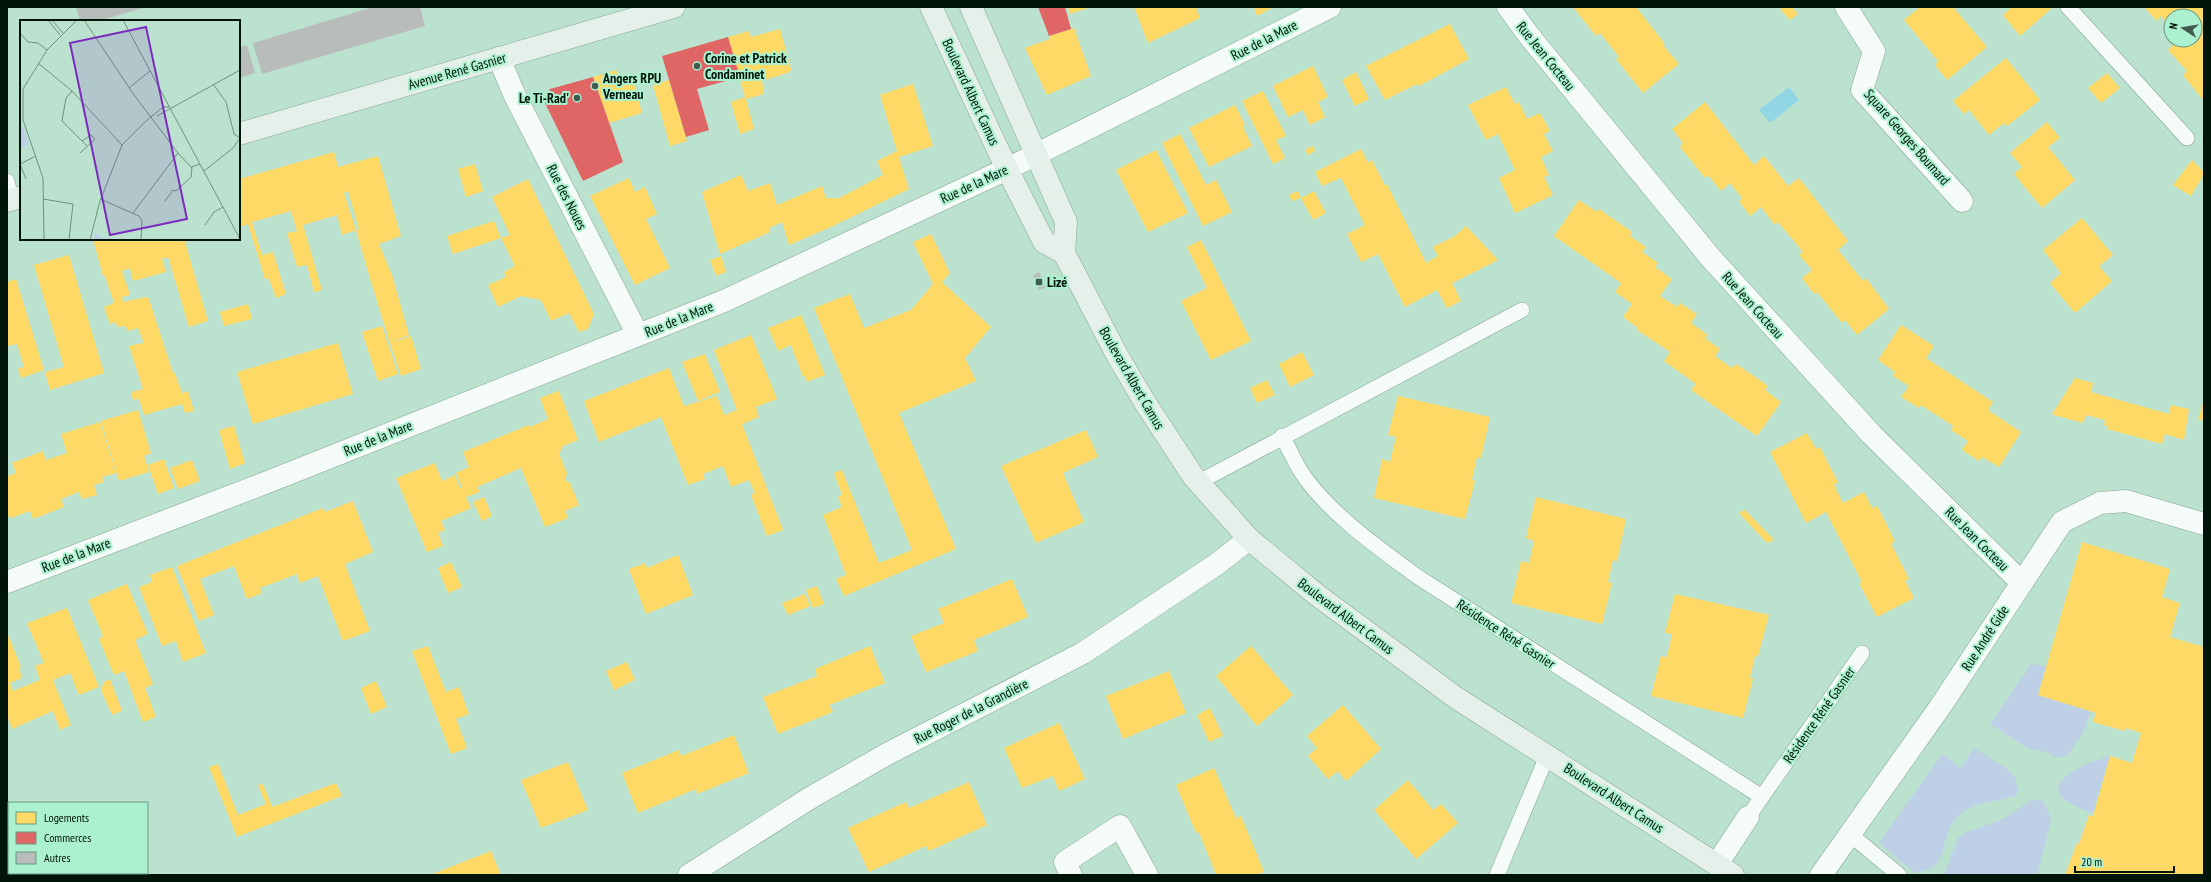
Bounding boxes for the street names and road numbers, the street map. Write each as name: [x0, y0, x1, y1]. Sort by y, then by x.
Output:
street label: Rue de la Mare: [1228, 15, 1300, 64]
street label: Rue Jean Cocteau: [1513, 18, 1579, 94]
street label: Boulevard Albert Camus: [938, 36, 1004, 148]
street label: Avenue René Gasnier: [406, 48, 508, 94]
street label: Square Georges Boumard: [1860, 85, 1954, 189]
street label: Rue de la Mare: [937, 160, 1011, 207]
street label: Rue des Noues: [543, 161, 591, 233]
street label: Rue Jean Cocteau: [1718, 268, 1788, 342]
street label: Rue de la Mare: [642, 297, 716, 341]
street label: Boulevard Albert Camus: [1095, 323, 1169, 433]
street label: Rue de la Mare: [341, 416, 415, 460]
street label: Rue Jean Cocteau: [1941, 503, 2013, 575]
street label: Rue de la Mare: [39, 534, 113, 576]
street label: Boulevard Albert Camus: [1294, 574, 1398, 658]
street label: Résidence Réné Gasnier: [1453, 595, 1559, 673]
street label: Rue André Gide: [1957, 602, 2013, 674]
street label: Résidence Réné Gasnier: [1779, 663, 1859, 767]
street label: Rue Roger de la Grandière: [911, 674, 1031, 748]
street label: Boulevard Albert Camus: [1561, 759, 1668, 837]

